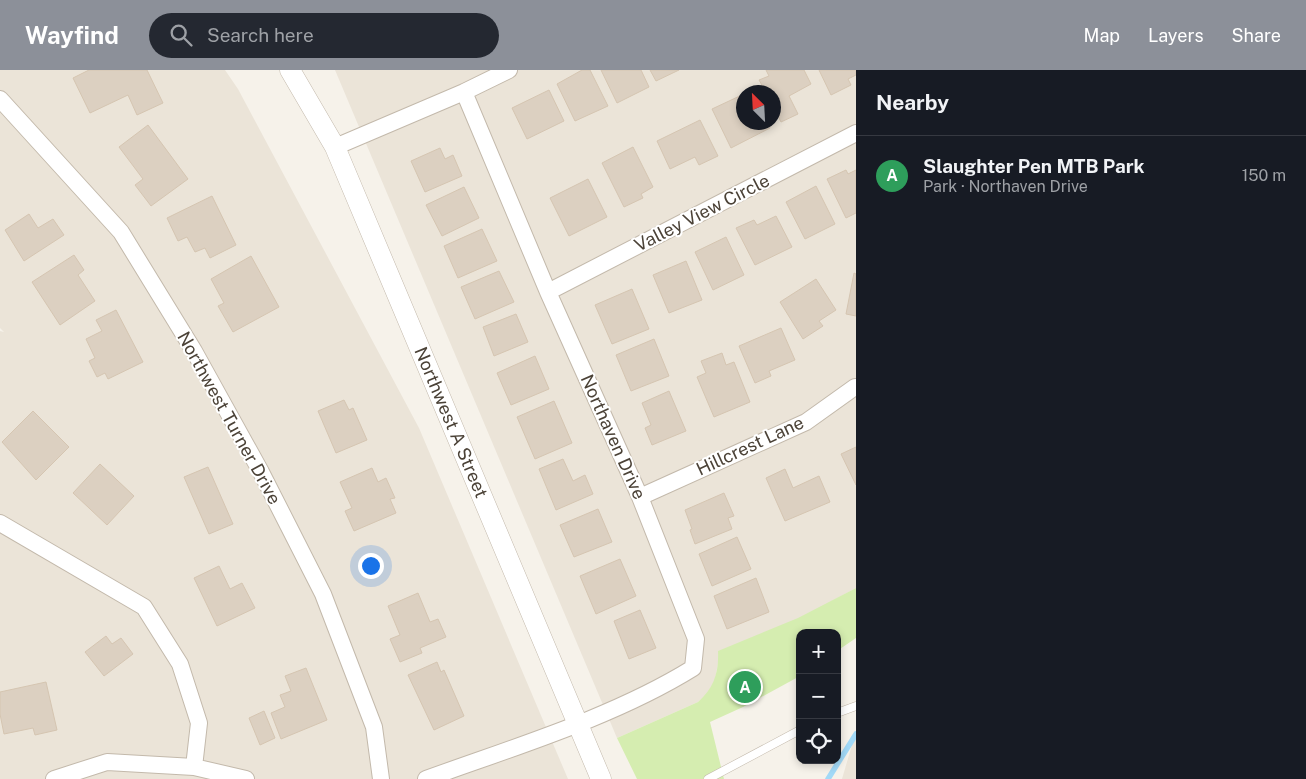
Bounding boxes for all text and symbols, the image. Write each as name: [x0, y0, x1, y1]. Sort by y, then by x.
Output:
search box: [149, 13, 499, 58]
text: Wayfind: [25, 21, 119, 49]
icon: search: [167, 21, 195, 49]
text: Search here: [207, 24, 314, 46]
text: Map: [1084, 25, 1120, 46]
text: Layers: [1148, 25, 1204, 46]
text: Share: [1232, 25, 1281, 46]
north arrow: [736, 85, 781, 130]
text: Nearby: [876, 90, 949, 115]
text: Slaughter Pen MTB Park: [923, 155, 1145, 177]
text: A: [886, 166, 898, 185]
text: 150 m: [1242, 166, 1286, 185]
street label: Valley View Circle: [631, 169, 773, 256]
text: Park · Northaven Drive: [923, 177, 1088, 196]
street label: Northwest Turner Drive: [173, 328, 286, 508]
street label: Northwest A Street: [410, 344, 492, 501]
street label: Northaven Drive: [577, 371, 650, 502]
street label: Hillcrest Lane: [693, 411, 807, 480]
your location: [358, 553, 384, 579]
map controls: [796, 629, 841, 764]
button: +: [796, 629, 841, 674]
pin: A: [729, 668, 761, 706]
button: −: [796, 674, 841, 719]
button: locate: [796, 719, 841, 764]

